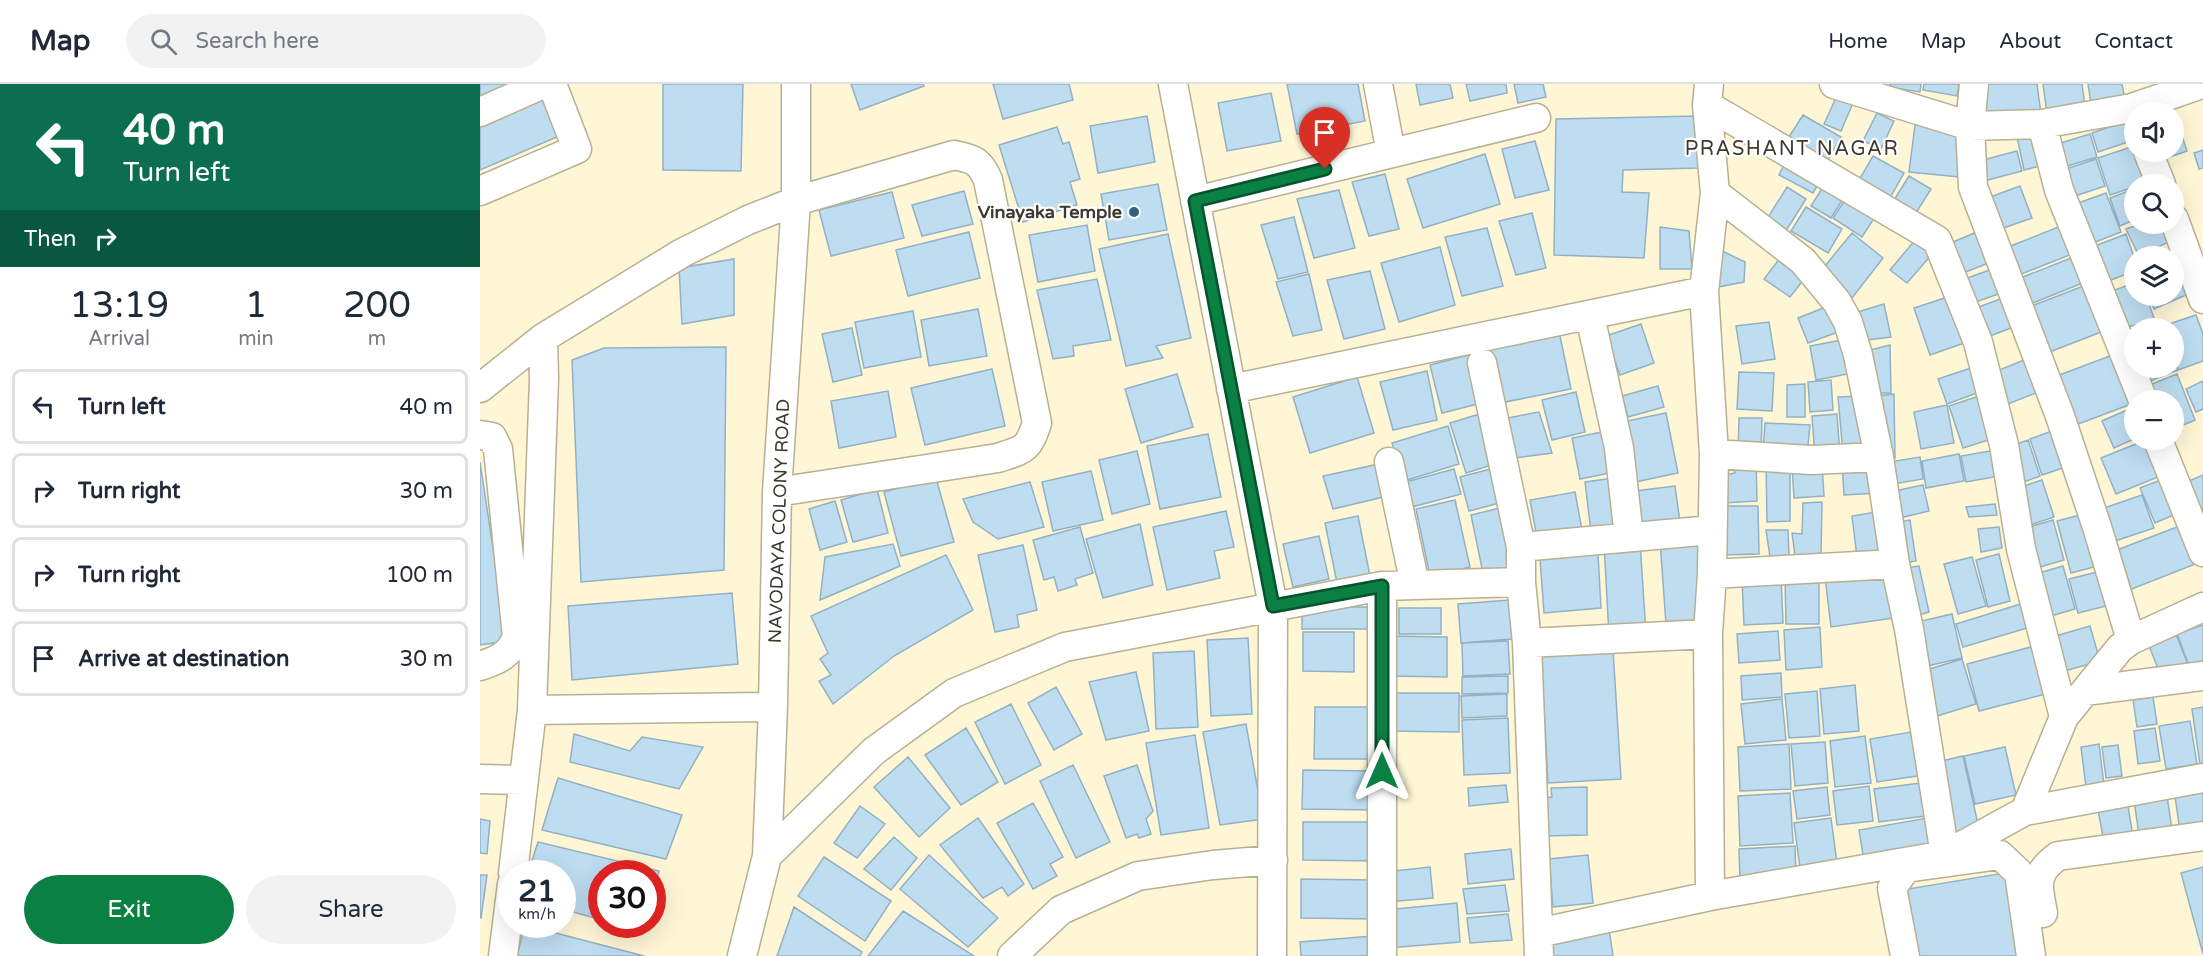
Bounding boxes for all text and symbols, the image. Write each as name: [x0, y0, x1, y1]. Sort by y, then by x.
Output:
search box: [126, 14, 546, 68]
text: Map: [30, 24, 90, 58]
icon: search: [147, 25, 180, 58]
text: Search here: [195, 28, 319, 54]
text: Home: [1828, 29, 1888, 54]
text: Map: [1921, 29, 1966, 54]
text: About: [1999, 29, 2061, 54]
text: Contact: [2094, 29, 2173, 54]
map controls: [2124, 102, 2184, 450]
button: sound: [2124, 102, 2184, 162]
text: 40 m: [123, 105, 225, 156]
pin: [1299, 107, 1350, 169]
icon: left: [24, 108, 102, 186]
icon: arrive: [1308, 116, 1341, 149]
district label: PRASHANT NAGAR: [1685, 137, 1899, 161]
text: Turn left: [123, 156, 230, 189]
button: search: [2124, 174, 2184, 234]
place label: Vinayaka Temple: [978, 201, 1122, 223]
marker: Vinayaka Temple: [1127, 205, 1141, 219]
icon: right: [89, 222, 122, 255]
text: Then: [24, 226, 77, 252]
button: layers: [2124, 246, 2184, 306]
text: 13:19: [69, 284, 169, 327]
text: 1: [245, 284, 267, 327]
text: 200: [343, 284, 411, 327]
button: +: [2124, 318, 2184, 378]
text: Arrival: [88, 327, 150, 351]
text: min: [238, 327, 274, 351]
text: m: [368, 327, 386, 351]
icon: left: [27, 390, 60, 423]
button: −: [2124, 390, 2184, 450]
text: Turn left: [78, 394, 166, 420]
text: 40 m: [399, 394, 453, 420]
street label: NAVODAYA COLONY ROAD: [764, 398, 794, 644]
icon: right: [27, 474, 60, 507]
text: Turn right: [78, 478, 180, 504]
text: 30 m: [399, 478, 453, 504]
icon: right: [27, 558, 60, 591]
text: Turn right: [78, 562, 180, 588]
text: 100 m: [386, 562, 453, 588]
icon: arrive: [27, 642, 60, 675]
text: Arrive at destination: [78, 646, 289, 672]
text: 30 m: [399, 646, 453, 672]
position arrow: [1350, 739, 1414, 803]
speed limit sign: 30: [588, 860, 666, 938]
text: 21: [518, 873, 556, 910]
button: Exit: [24, 875, 234, 944]
button: Share: [246, 875, 456, 944]
text: km/h: [518, 905, 556, 923]

